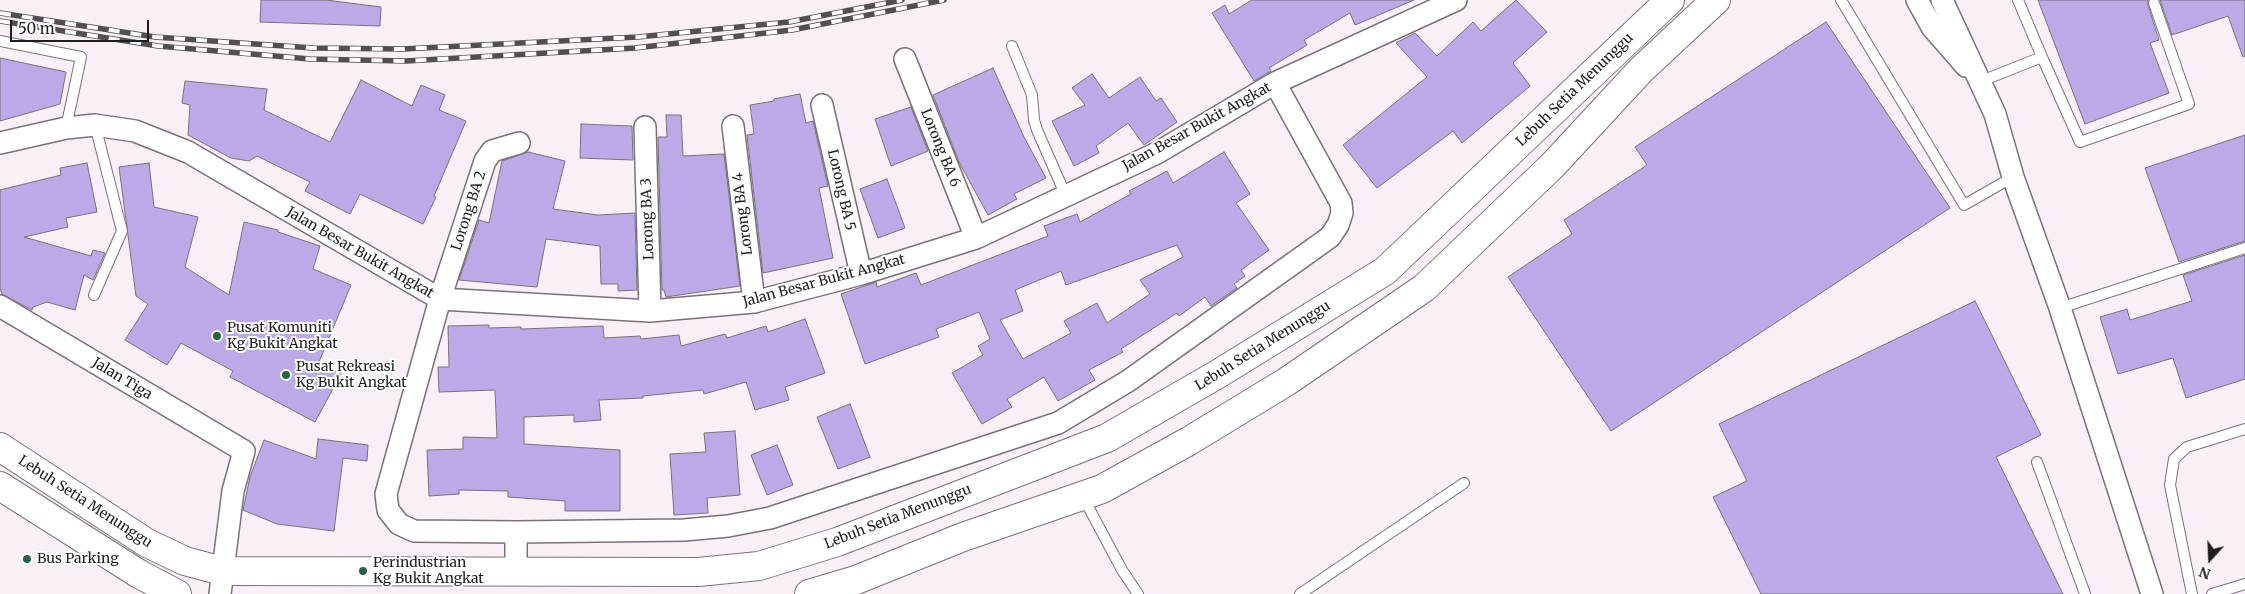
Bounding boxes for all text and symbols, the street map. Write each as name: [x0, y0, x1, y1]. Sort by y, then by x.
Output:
scale bar: [12, 10, 151, 42]
text: 50 m: [18, 19, 55, 38]
street label: Lebuh Setia Menunggu: [1513, 30, 1637, 150]
street label: Jalan Besar Bukit Angkat: [1120, 79, 1274, 175]
street label: Lorong BA 6: [917, 106, 963, 190]
street label: Lorong BA 5: [824, 148, 858, 232]
street label: Lorong BA 2: [448, 169, 490, 253]
street label: Lorong BA 4: [730, 172, 756, 256]
street label: Lorong BA 3: [638, 177, 658, 261]
street label: Jalan Besar Bukit Angkat: [283, 204, 437, 302]
street label: Jalan Besar Bukit Angkat: [741, 251, 907, 311]
street label: Lebuh Setia Menunggu: [1192, 297, 1334, 395]
place label: Pusat Komuniti Kg Bukit Angkat: [227, 320, 338, 352]
marker: Pusat Komuniti Kg Bukit Angkat: [211, 330, 223, 342]
street label: Jalan Tiga: [89, 355, 155, 403]
place label: Pusat Rekreasi Kg Bukit Angkat: [296, 359, 407, 392]
marker: Pusat Rekreasi Kg Bukit Angkat: [280, 369, 292, 381]
street label: Lebuh Setia Menunggu: [15, 452, 155, 552]
street label: Lebuh Setia Menunggu: [822, 481, 974, 553]
north arrow: [2185, 534, 2235, 584]
place label: Bus Parking: [37, 551, 119, 567]
marker: Bus Parking: [21, 553, 33, 565]
place label: Perindustrian Kg Bukit Angkat: [373, 555, 484, 588]
text: N: [2197, 563, 2213, 583]
marker: Perindustrian Kg Bukit Angkat: [357, 565, 369, 577]

